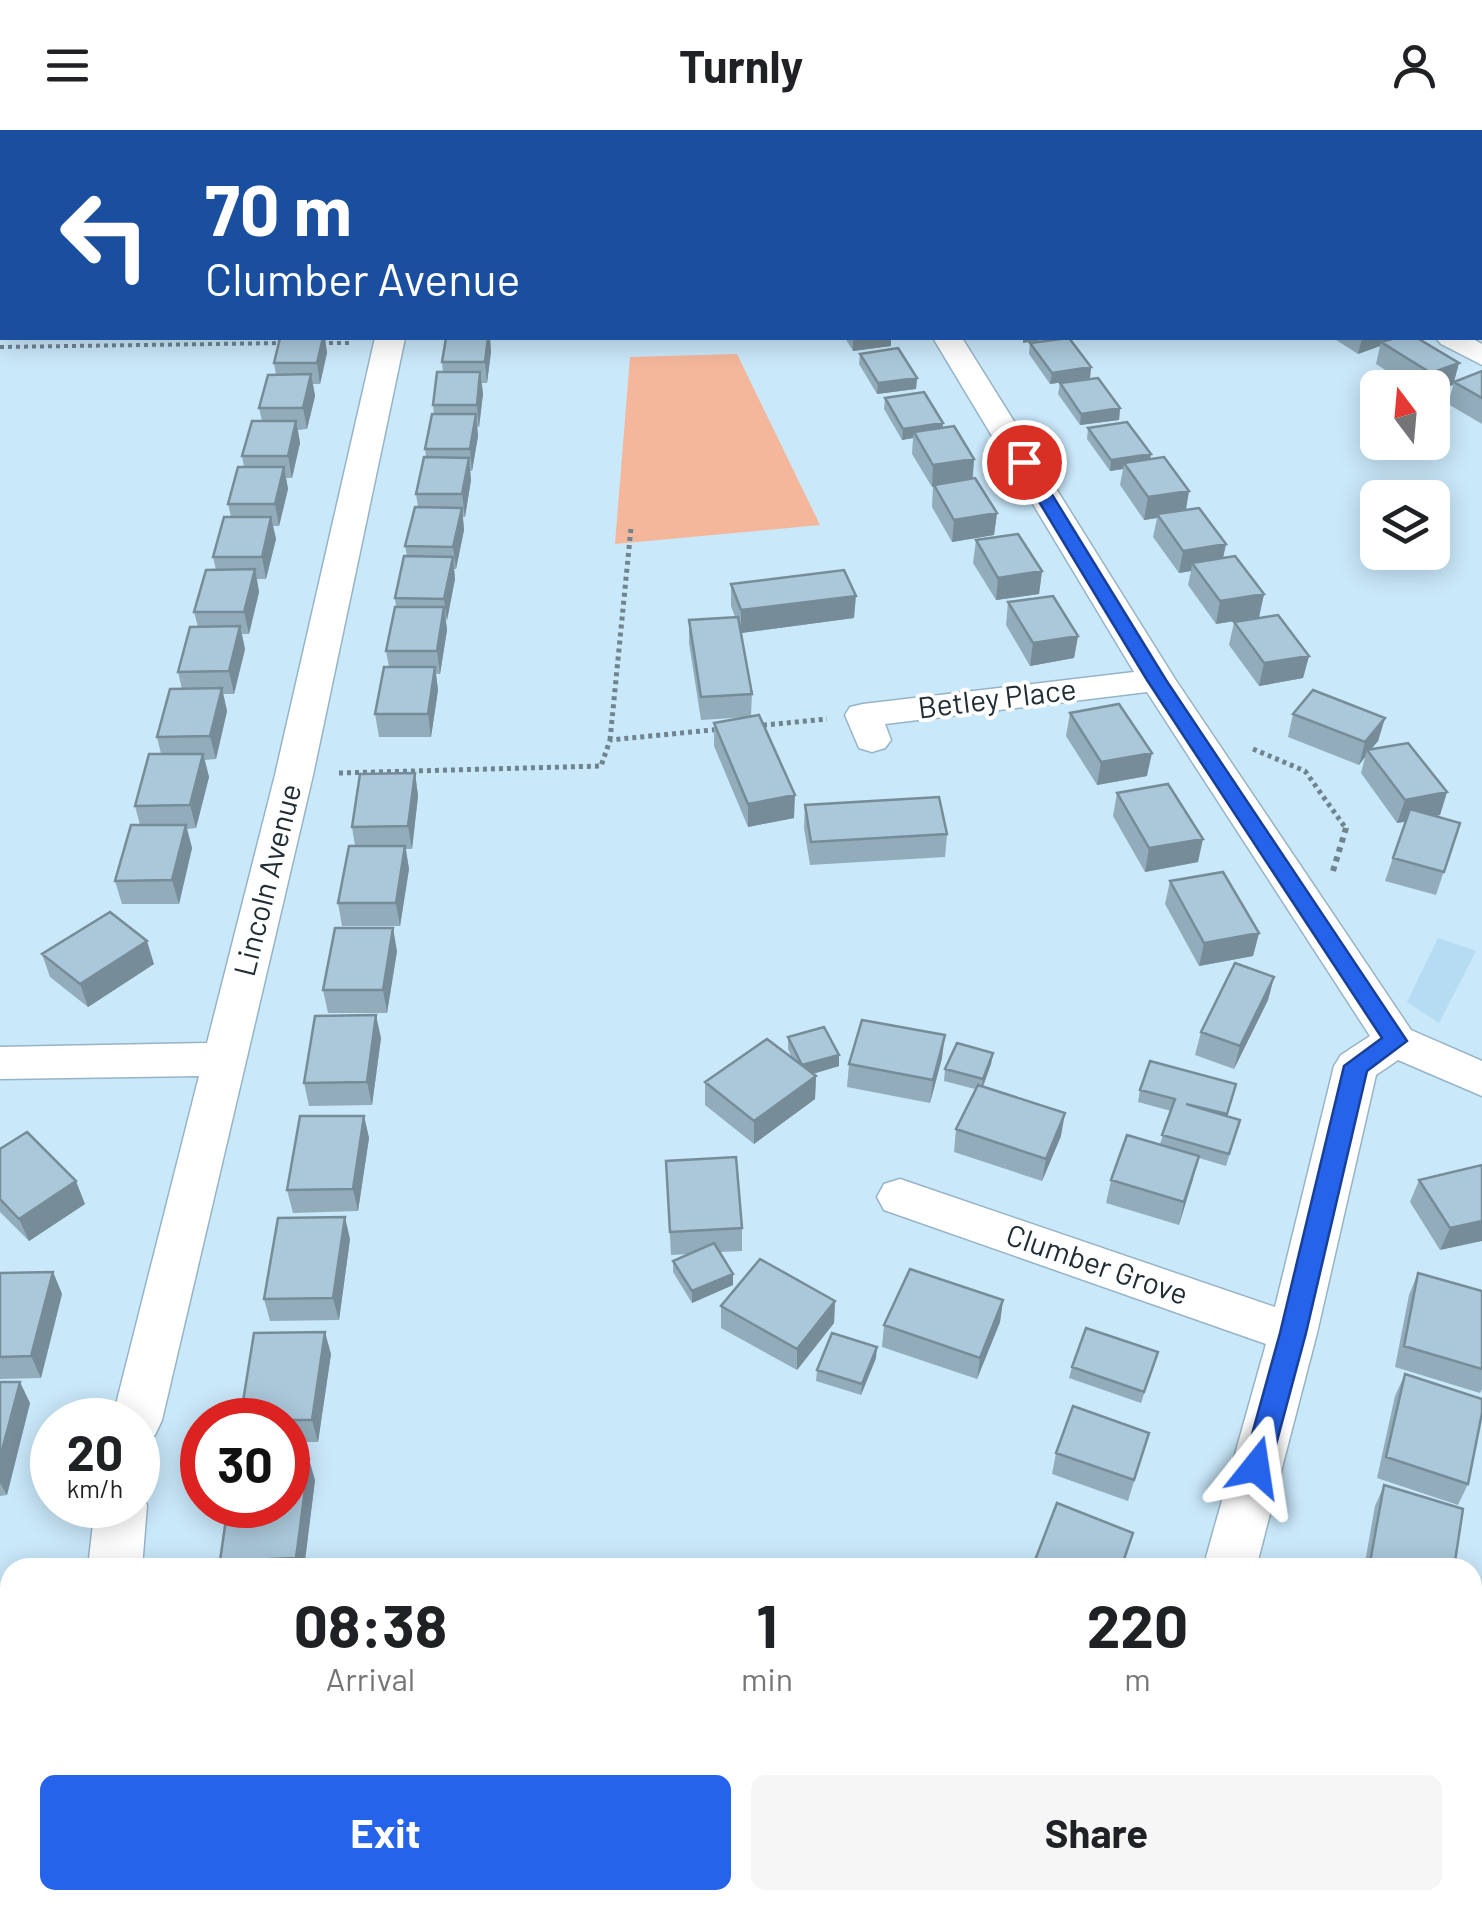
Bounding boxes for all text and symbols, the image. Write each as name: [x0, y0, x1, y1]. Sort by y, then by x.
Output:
icon: menu: [40, 38, 95, 93]
text: Turnly: [679, 38, 803, 92]
icon: person: [1387, 38, 1442, 93]
text: 70 m: [205, 166, 352, 250]
icon: left: [40, 170, 170, 300]
text: Clumber Avenue: [205, 251, 521, 305]
north arrow: [1360, 370, 1450, 460]
map controls: [1360, 370, 1450, 570]
pin: [982, 420, 1067, 505]
icon: arrive: [997, 435, 1052, 490]
button: layers: [1360, 480, 1450, 570]
street label: Betley Place: [915, 669, 1078, 725]
street label: Lincoln Avenue: [225, 780, 307, 979]
street label: Clumber Grove: [1002, 1215, 1193, 1311]
speed limit sign: 30: [180, 1398, 310, 1528]
position arrow: [1204, 1415, 1308, 1519]
text: 20: [67, 1421, 123, 1481]
text: km/h: [67, 1473, 123, 1503]
text: 08:38: [294, 1588, 447, 1660]
text: 1: [756, 1588, 778, 1660]
text: 220: [1087, 1588, 1188, 1660]
text: Arrival: [326, 1659, 415, 1697]
text: min: [741, 1659, 793, 1697]
text: m: [1124, 1659, 1151, 1697]
button: Exit: [40, 1775, 731, 1890]
button: Share: [751, 1775, 1442, 1890]

